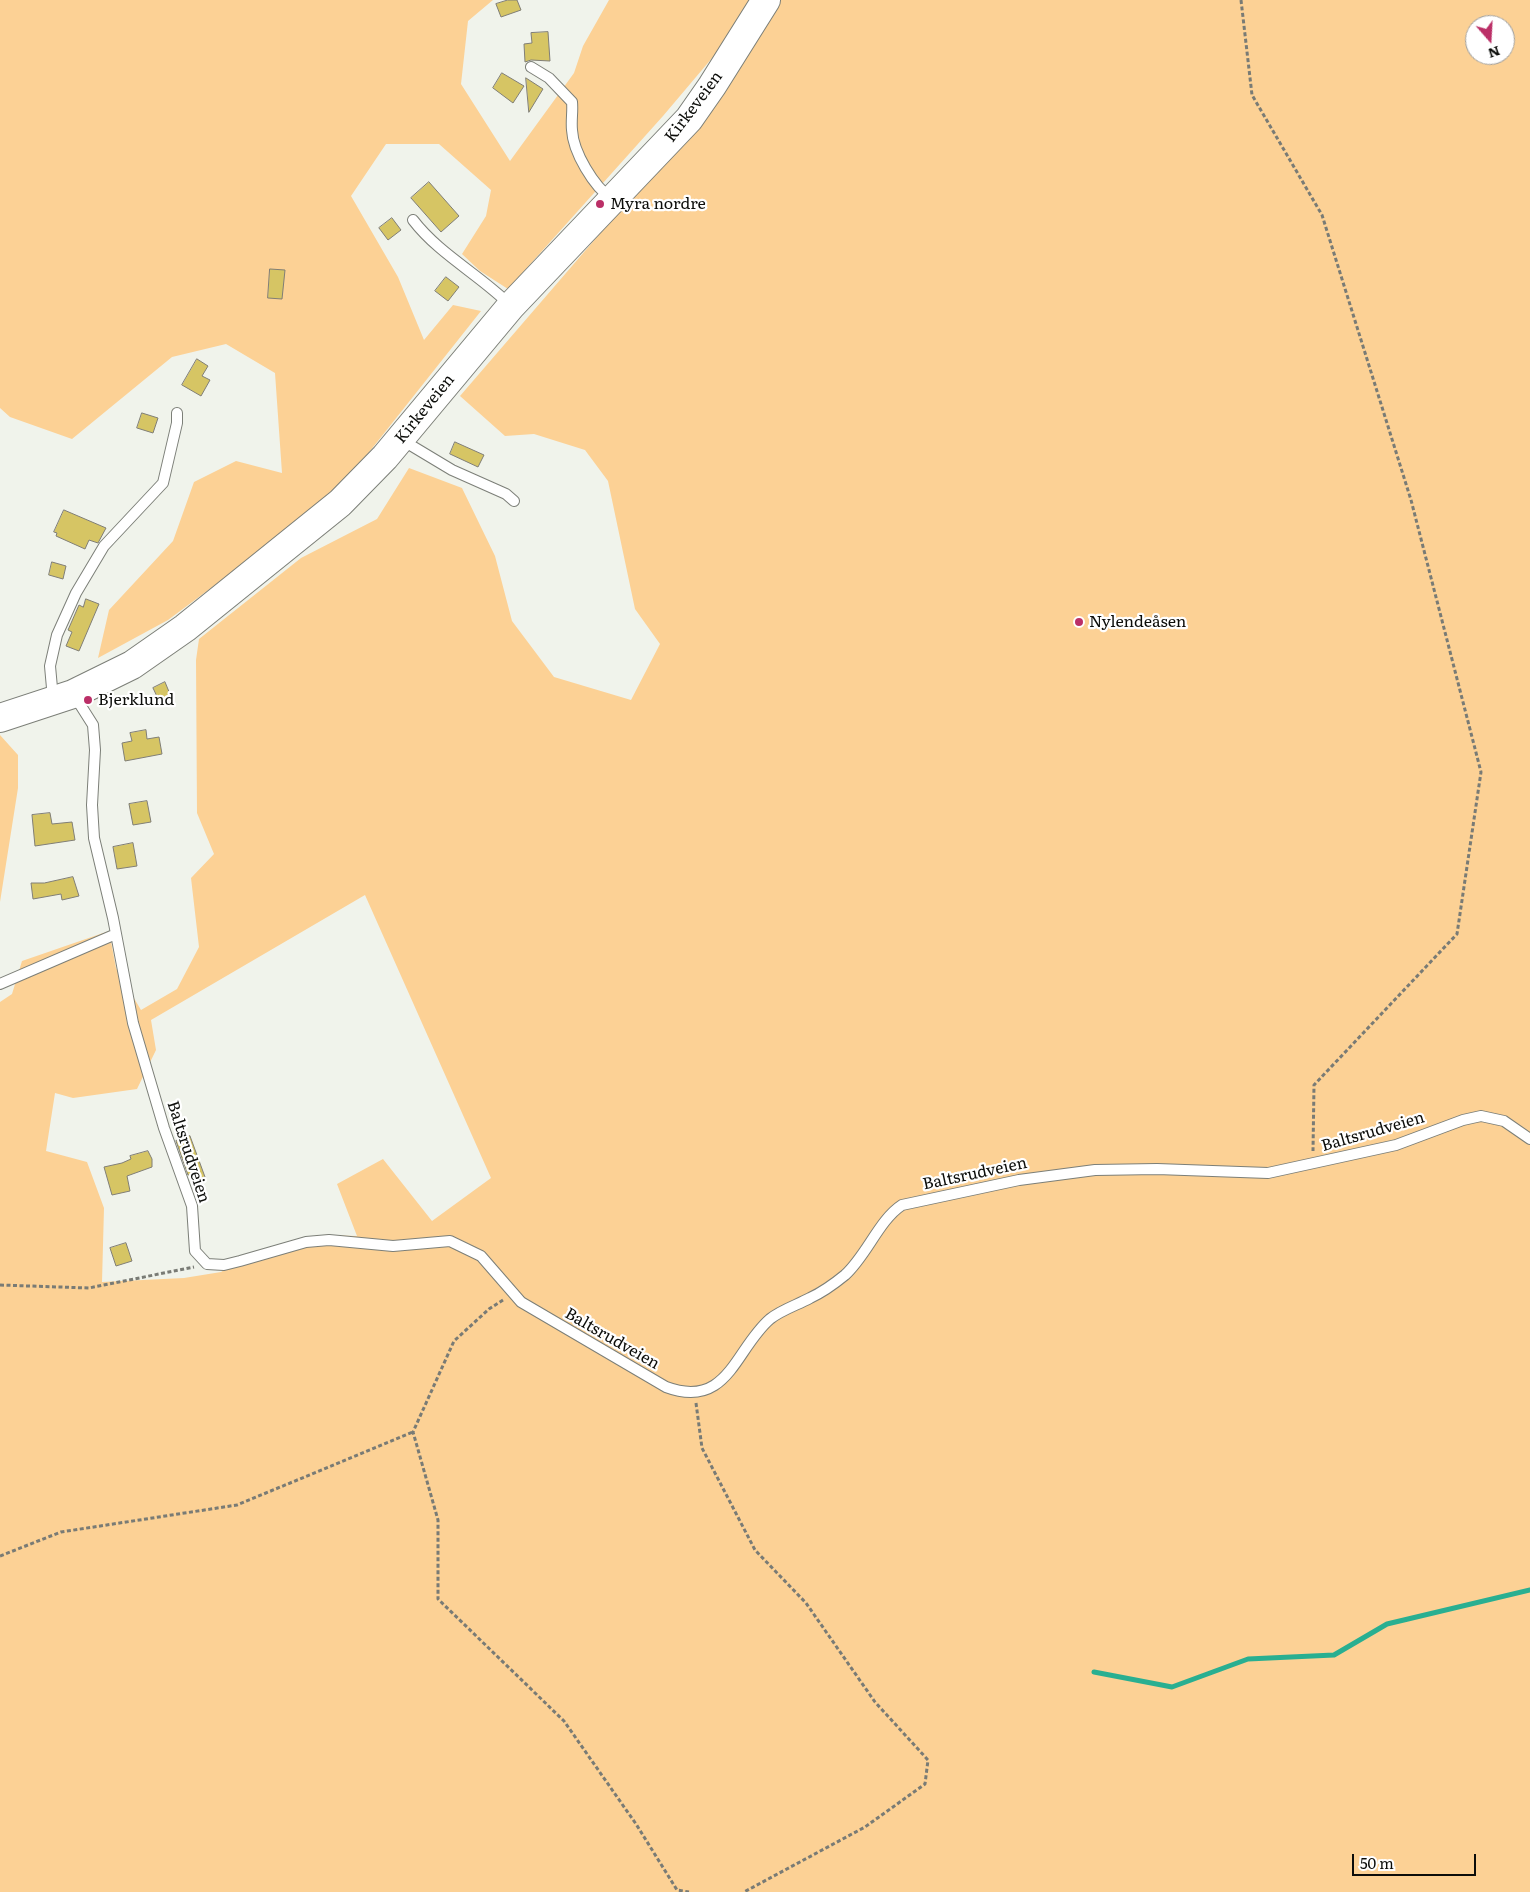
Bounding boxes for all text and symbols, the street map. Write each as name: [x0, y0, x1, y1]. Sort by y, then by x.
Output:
north arrow: [1465, 15, 1515, 65]
text: N: [1486, 42, 1503, 65]
street label: Kirkeveien: [661, 68, 727, 146]
place label: Myra nordre: [610, 194, 706, 214]
marker: Myra nordre: [594, 198, 606, 210]
street label: Kirkeveien: [391, 370, 459, 448]
place label: Nylendeåsen: [1089, 612, 1186, 632]
marker: Nylendeåsen: [1073, 616, 1085, 628]
place label: Bjerklund: [98, 690, 174, 710]
marker: Bjerklund: [82, 694, 94, 706]
street label: Baltsrudveien: [162, 1099, 214, 1205]
street label: Baltsrudveien: [1319, 1108, 1427, 1156]
street label: Baltsrudveien: [921, 1154, 1029, 1194]
street label: Baltsrudveien: [561, 1304, 663, 1374]
scale bar: [1355, 1844, 1479, 1876]
text: 50 m: [1360, 1851, 1394, 1874]

